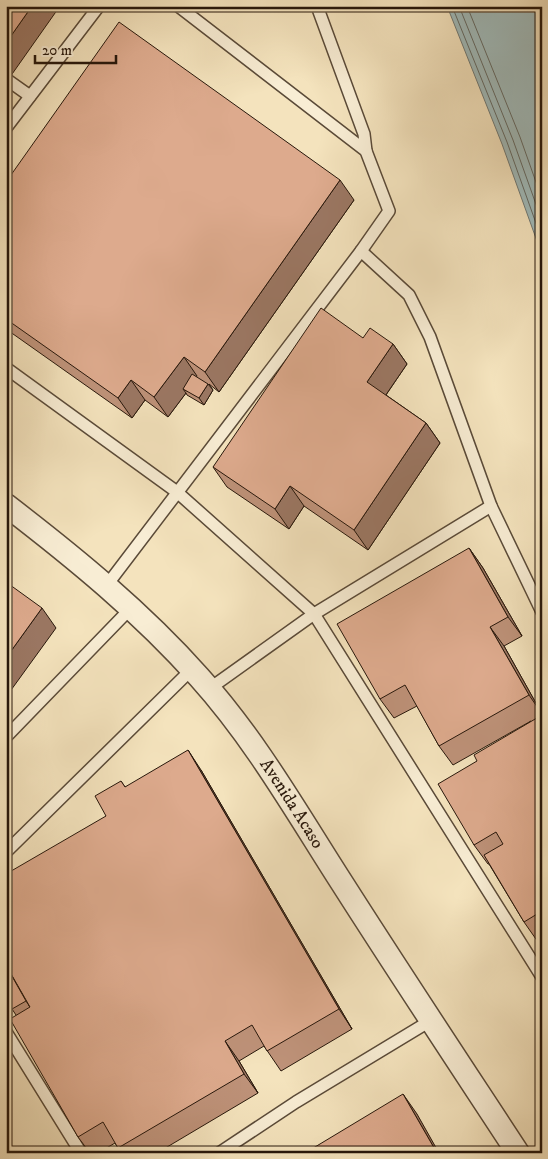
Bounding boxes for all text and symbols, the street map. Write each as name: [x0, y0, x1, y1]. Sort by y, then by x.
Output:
scale bar: [35, 32, 116, 64]
text: 20 m: [42, 41, 72, 60]
street label: Avenida Acaso: [255, 754, 329, 853]

